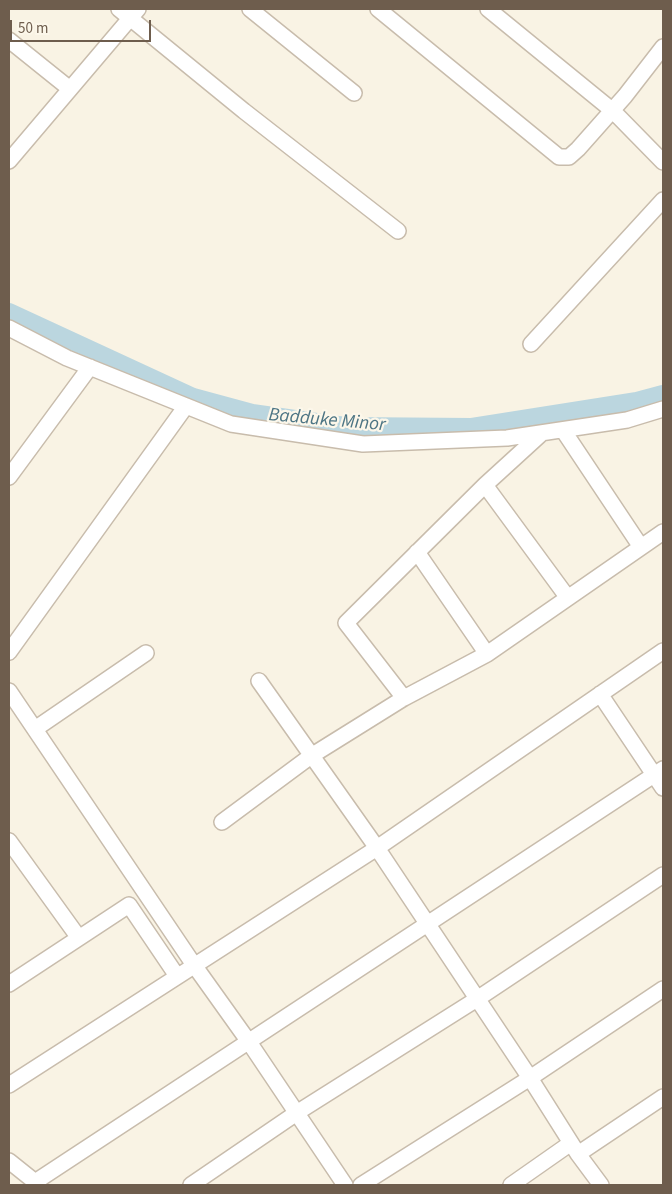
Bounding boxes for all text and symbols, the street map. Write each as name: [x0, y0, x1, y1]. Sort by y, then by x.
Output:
scale bar: [12, 10, 154, 42]
text: 50 m: [18, 18, 48, 39]
water label: Badduke Minor: [268, 405, 386, 437]

